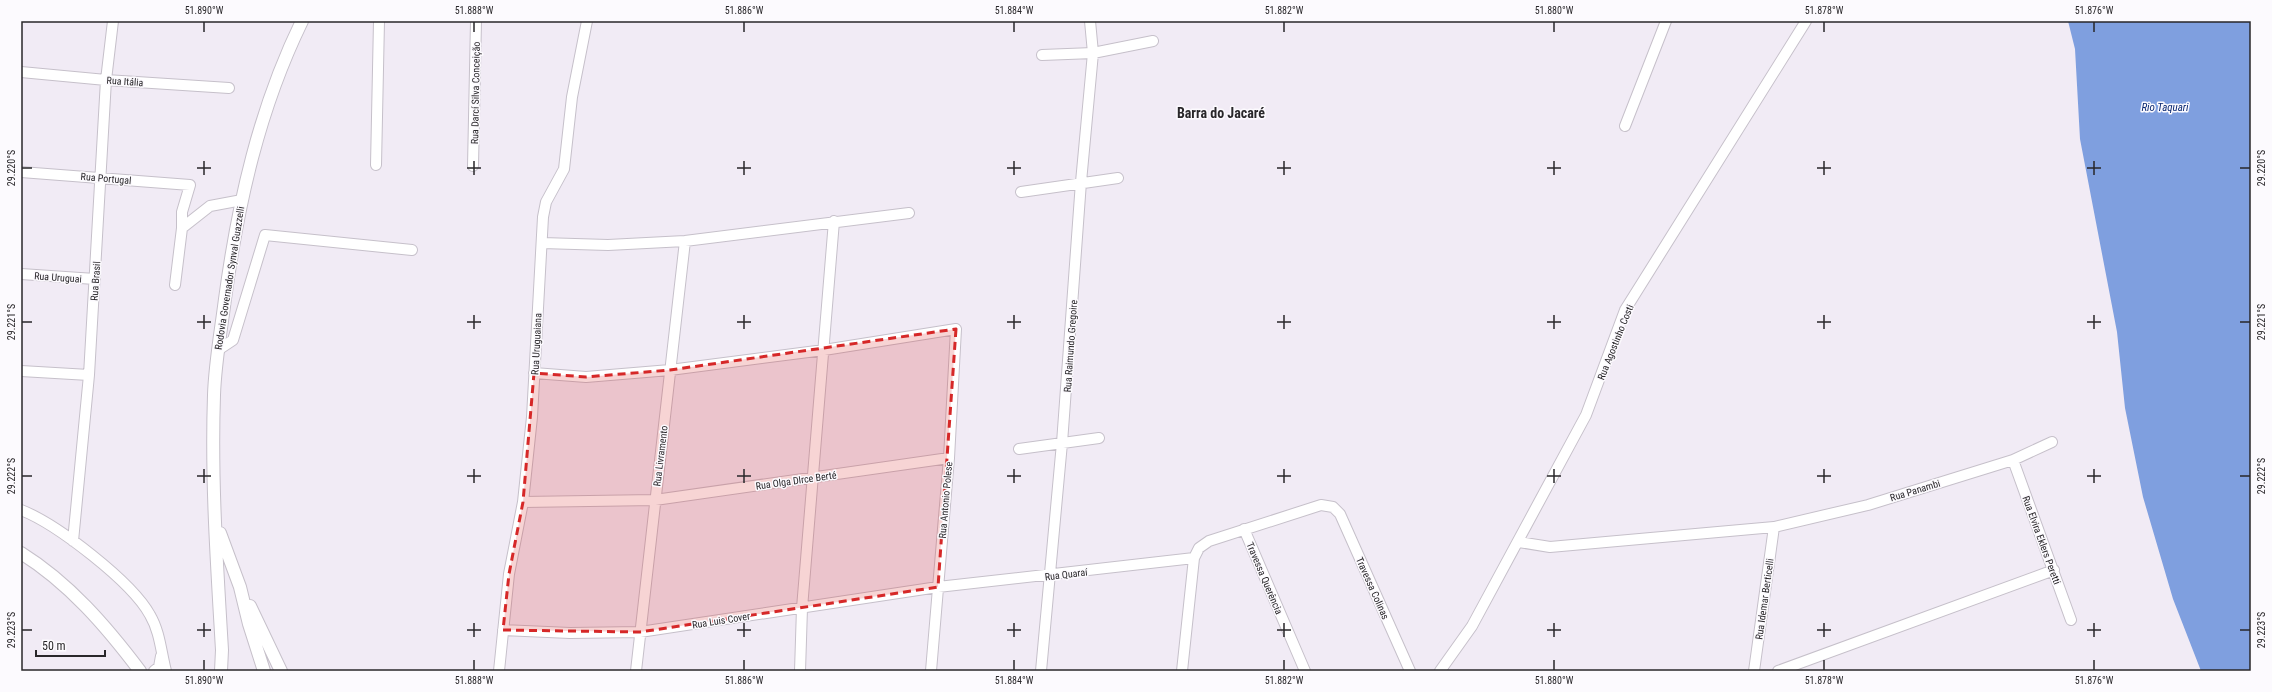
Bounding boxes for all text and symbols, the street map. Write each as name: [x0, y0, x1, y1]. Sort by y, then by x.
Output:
text: 51.890°W: [185, 5, 224, 16]
text: 51.888°W: [455, 5, 494, 16]
text: 51.886°W: [725, 5, 764, 16]
text: 51.884°W: [995, 5, 1034, 16]
text: 51.882°W: [1265, 5, 1304, 16]
text: 51.880°W: [1535, 5, 1574, 16]
text: 51.878°W: [1805, 5, 1844, 16]
text: 51.876°W: [2075, 5, 2114, 16]
street label: Rua Darcí Silva Conceição: [469, 42, 482, 144]
street label: Rua Itália: [106, 75, 144, 88]
water label: Rio Taquari: [2141, 101, 2189, 114]
district label: Barra do Jacaré: [1177, 105, 1265, 121]
text: 29.220°S: [6, 150, 17, 186]
text: 29.220°S: [2256, 150, 2267, 186]
street label: Rua Portugal: [80, 171, 132, 186]
street label: Rodovia Governador Synval Guazzelli: [213, 205, 246, 351]
street label: Rua Brasil: [89, 261, 102, 301]
street label: Rua Uruguai: [34, 270, 82, 285]
street label: Rua Raimundo Gregoire: [1062, 299, 1079, 393]
street label: Rua Agostinho Costi: [1595, 303, 1636, 381]
text: 29.221°S: [6, 304, 17, 340]
text: 29.221°S: [2256, 304, 2267, 340]
street label: Rua Uruguaiana: [529, 313, 544, 375]
street label: Rua Livramento: [651, 425, 670, 487]
text: 29.222°S: [6, 458, 17, 494]
text: 29.222°S: [2256, 458, 2267, 494]
street label: Rua Antonio Polese: [937, 461, 954, 539]
street label: Rua Olga DIrce Berté: [755, 469, 837, 492]
street label: Rua Panambi: [1889, 478, 1942, 503]
street label: Rua Elvira Eklers Peretti: [2020, 494, 2063, 586]
street label: Travessa Querência: [1244, 540, 1285, 616]
street label: Travessa Colinas: [1354, 555, 1391, 621]
street label: Rua Idemar Berticelli: [1753, 558, 1776, 640]
street label: Rua Quaraí: [1044, 566, 1089, 583]
street label: Rua Luis Cover: [691, 610, 751, 630]
text: 29.223°S: [6, 612, 17, 648]
text: 29.223°S: [2256, 612, 2267, 648]
scale bar: [36, 632, 105, 658]
text: 50 m: [42, 639, 66, 653]
text: 51.890°W: [185, 675, 224, 686]
text: 51.888°W: [455, 675, 494, 686]
text: 51.886°W: [725, 675, 764, 686]
text: 51.884°W: [995, 675, 1034, 686]
text: 51.882°W: [1265, 675, 1304, 686]
text: 51.880°W: [1535, 675, 1574, 686]
text: 51.878°W: [1805, 675, 1844, 686]
text: 51.876°W: [2075, 675, 2114, 686]

